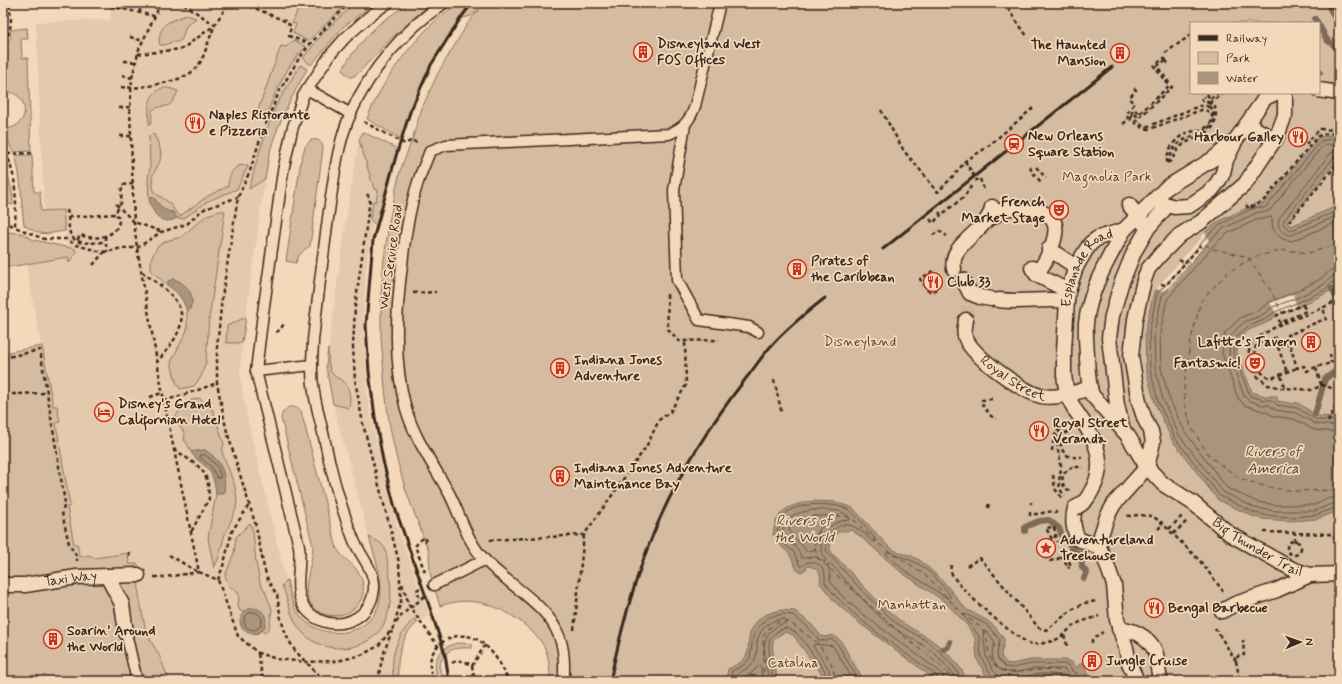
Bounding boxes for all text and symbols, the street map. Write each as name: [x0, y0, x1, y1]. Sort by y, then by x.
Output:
legend: [1190, 22, 1320, 94]
text: Railway: [1226, 31, 1268, 47]
place label: Disneyland West FOS Offices: [657, 35, 761, 69]
place label: The Haunted Mansion: [1031, 36, 1106, 70]
building icon: Disneyland West FOS Offices: [632, 41, 654, 63]
building icon: The Haunted Mansion: [1109, 42, 1131, 64]
text: Park: [1226, 51, 1250, 67]
text: Water: [1226, 71, 1258, 87]
place label: Naples Ristorante e Pizzeria: [209, 106, 311, 140]
restaurant icon: Naples Ristorante e Pizzeria: [184, 112, 206, 134]
restaurant icon: Harbour Galley: [1287, 126, 1309, 148]
place label: New Orleans Square Station: [1028, 127, 1114, 161]
place label: Harbour Galley: [1194, 128, 1284, 146]
station icon: New Orleans Square Station: [1003, 133, 1025, 155]
park label: Magnolia Park: [1062, 168, 1152, 188]
place label: French Market Stage: [961, 193, 1045, 228]
theatre icon: French Market Stage: [1048, 199, 1070, 221]
street label: West Service Road: [375, 203, 407, 311]
street label: Esplanade Road: [1058, 225, 1115, 307]
place label: Pirates of the Caribbean: [810, 252, 895, 286]
building icon: Pirates of the Caribbean: [786, 258, 808, 280]
restaurant icon: Club 33: [922, 271, 944, 293]
place label: Club 33: [947, 273, 991, 291]
building icon: Lafitte's Tavern: [1300, 331, 1322, 353]
park label: Disneyland: [824, 333, 896, 351]
place label: Lafitte's Tavern: [1198, 333, 1297, 351]
place label: Indiana Jones Adventure: [574, 351, 663, 385]
street label: Royal Street: [976, 351, 1048, 406]
theatre icon: Fantasmic!: [1244, 352, 1266, 374]
place label: Fantasmic!: [1174, 354, 1241, 372]
building icon: Indiana Jones Adventure: [549, 357, 571, 379]
place label: Disney's Grand Californian Hotel: [118, 395, 220, 431]
hotel icon: Disney's Grand Californian Hotel: [93, 401, 115, 423]
place label: Royal Street Veranda: [1053, 414, 1129, 448]
restaurant icon: Royal Street Veranda: [1028, 420, 1050, 442]
water label: Rivers of America: [1245, 442, 1304, 479]
place label: Indiana Jones Adventure Maintenance Bay: [574, 459, 732, 493]
building icon: Indiana Jones Adventure Maintenance Bay: [549, 465, 571, 487]
water label: Rivers of the World: [774, 511, 836, 548]
street label: Big Thunder Trail: [1208, 514, 1305, 581]
place label: Adventureland Treehouse: [1060, 531, 1153, 565]
place icon: Adventureland Treehouse: [1035, 537, 1057, 559]
street label: Taxi Way: [43, 567, 97, 591]
park label: Manhattan: [878, 596, 946, 614]
restaurant icon: Bengal Barbecue: [1143, 597, 1165, 619]
place label: Bengal Barbecue: [1168, 599, 1268, 619]
place label: Soarin' Around the World: [66, 622, 155, 656]
north arrow: [1280, 622, 1320, 662]
building icon: Soarin' Around the World: [42, 628, 64, 650]
text: N: [1302, 638, 1316, 646]
building icon: Jungle Cruise: [1081, 650, 1103, 672]
place label: Jungle Cruise: [1106, 652, 1188, 672]
park label: Catalina: [768, 654, 818, 672]

